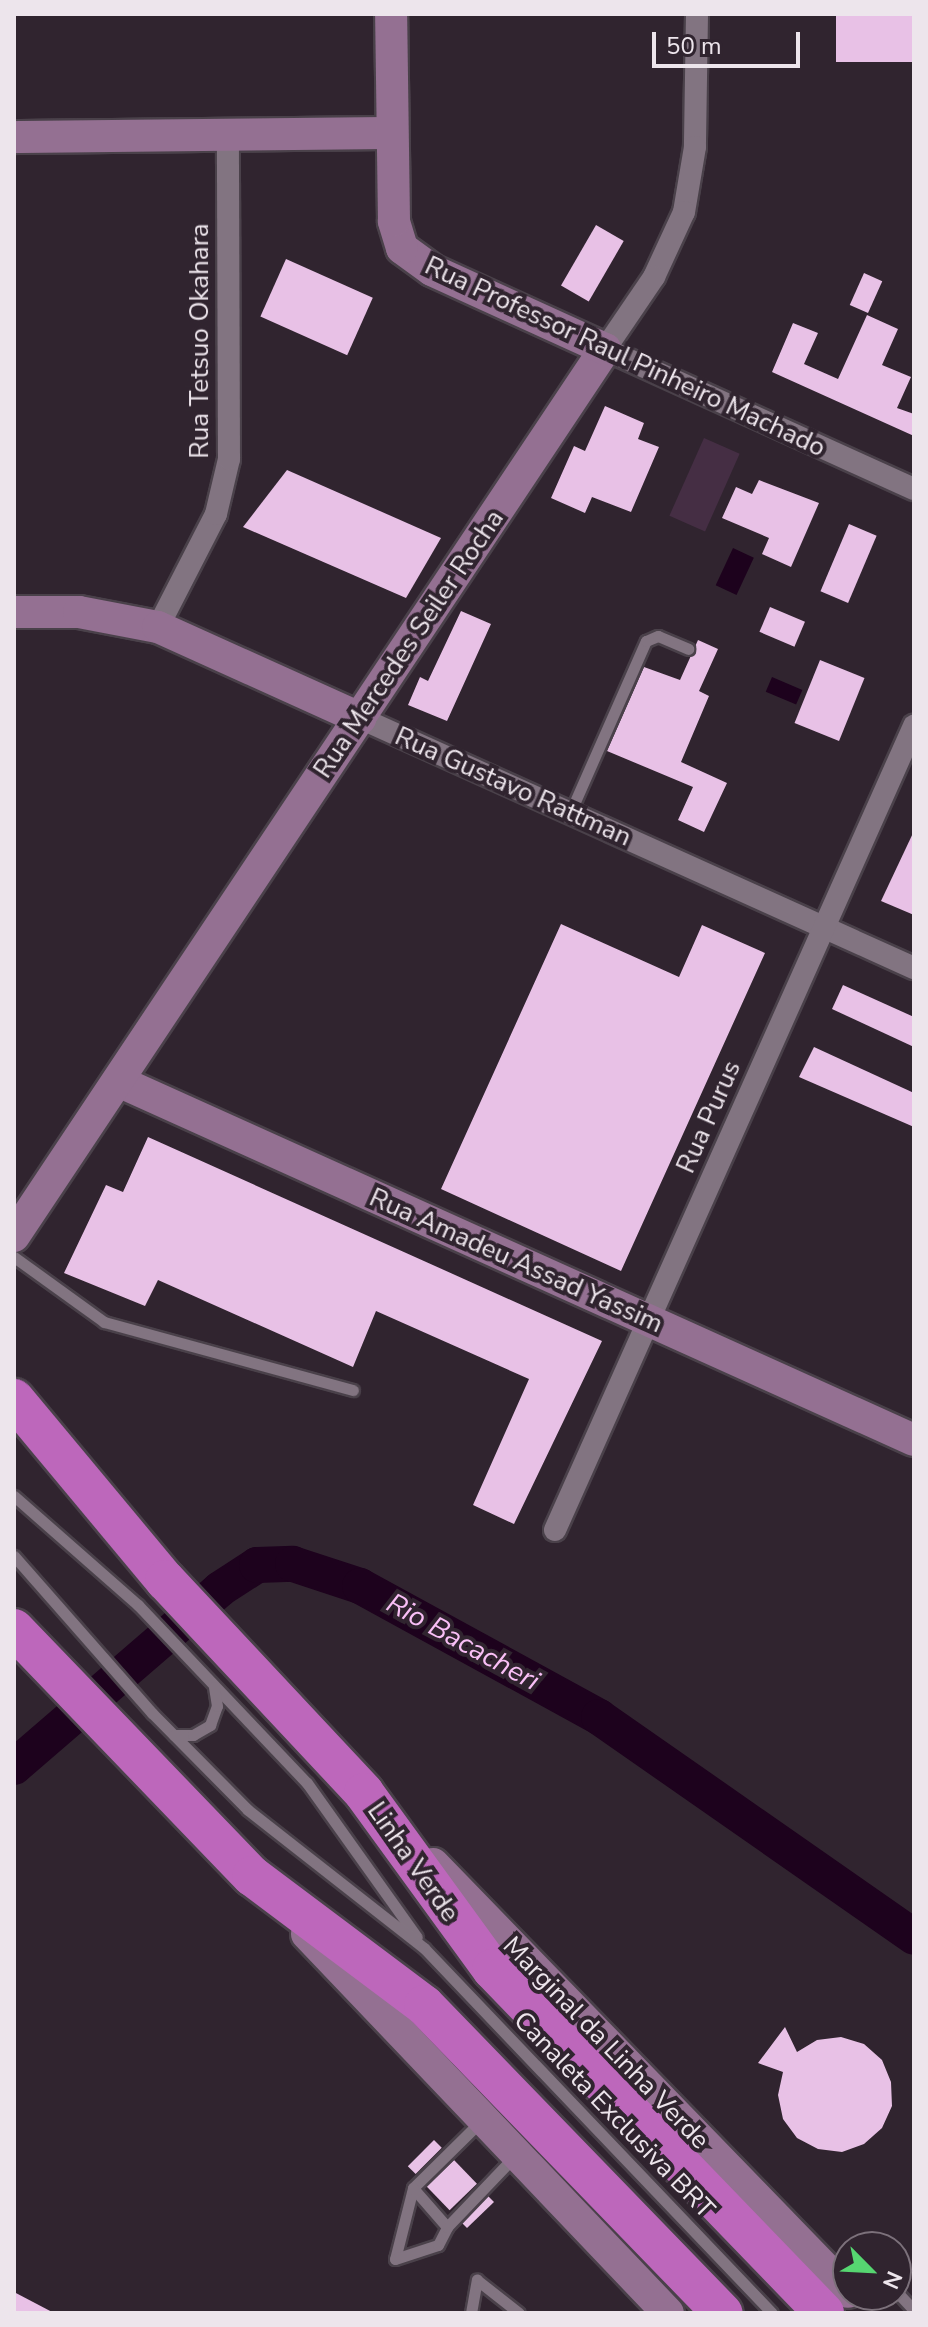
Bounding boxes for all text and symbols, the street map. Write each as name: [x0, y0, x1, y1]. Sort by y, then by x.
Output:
scale bar: [656, 16, 804, 66]
text: 50 m: [666, 30, 722, 62]
street label: Rua Tetsuo Okahara: [184, 223, 216, 459]
street label: Rua Professor Raul Pinheiro Machado: [420, 250, 830, 464]
street label: Rua Mercedes Seiler Rocha: [307, 504, 511, 784]
street label: Rua Gustavo Rattman: [390, 721, 636, 853]
street label: Rua Purus: [670, 1056, 748, 1178]
street label: Rua Amadeu Assad Yassim: [365, 1182, 667, 1340]
water label: Rio Bacacheri: [381, 1586, 545, 1698]
street label: Linha Verde: [361, 1796, 465, 1928]
street label: Marginal da Linha Verde: [496, 1930, 716, 2156]
street label: Canaleta Exclusiva BRT: [507, 2005, 721, 2225]
north arrow: [832, 2231, 912, 2311]
text: N: [875, 2266, 909, 2294]

